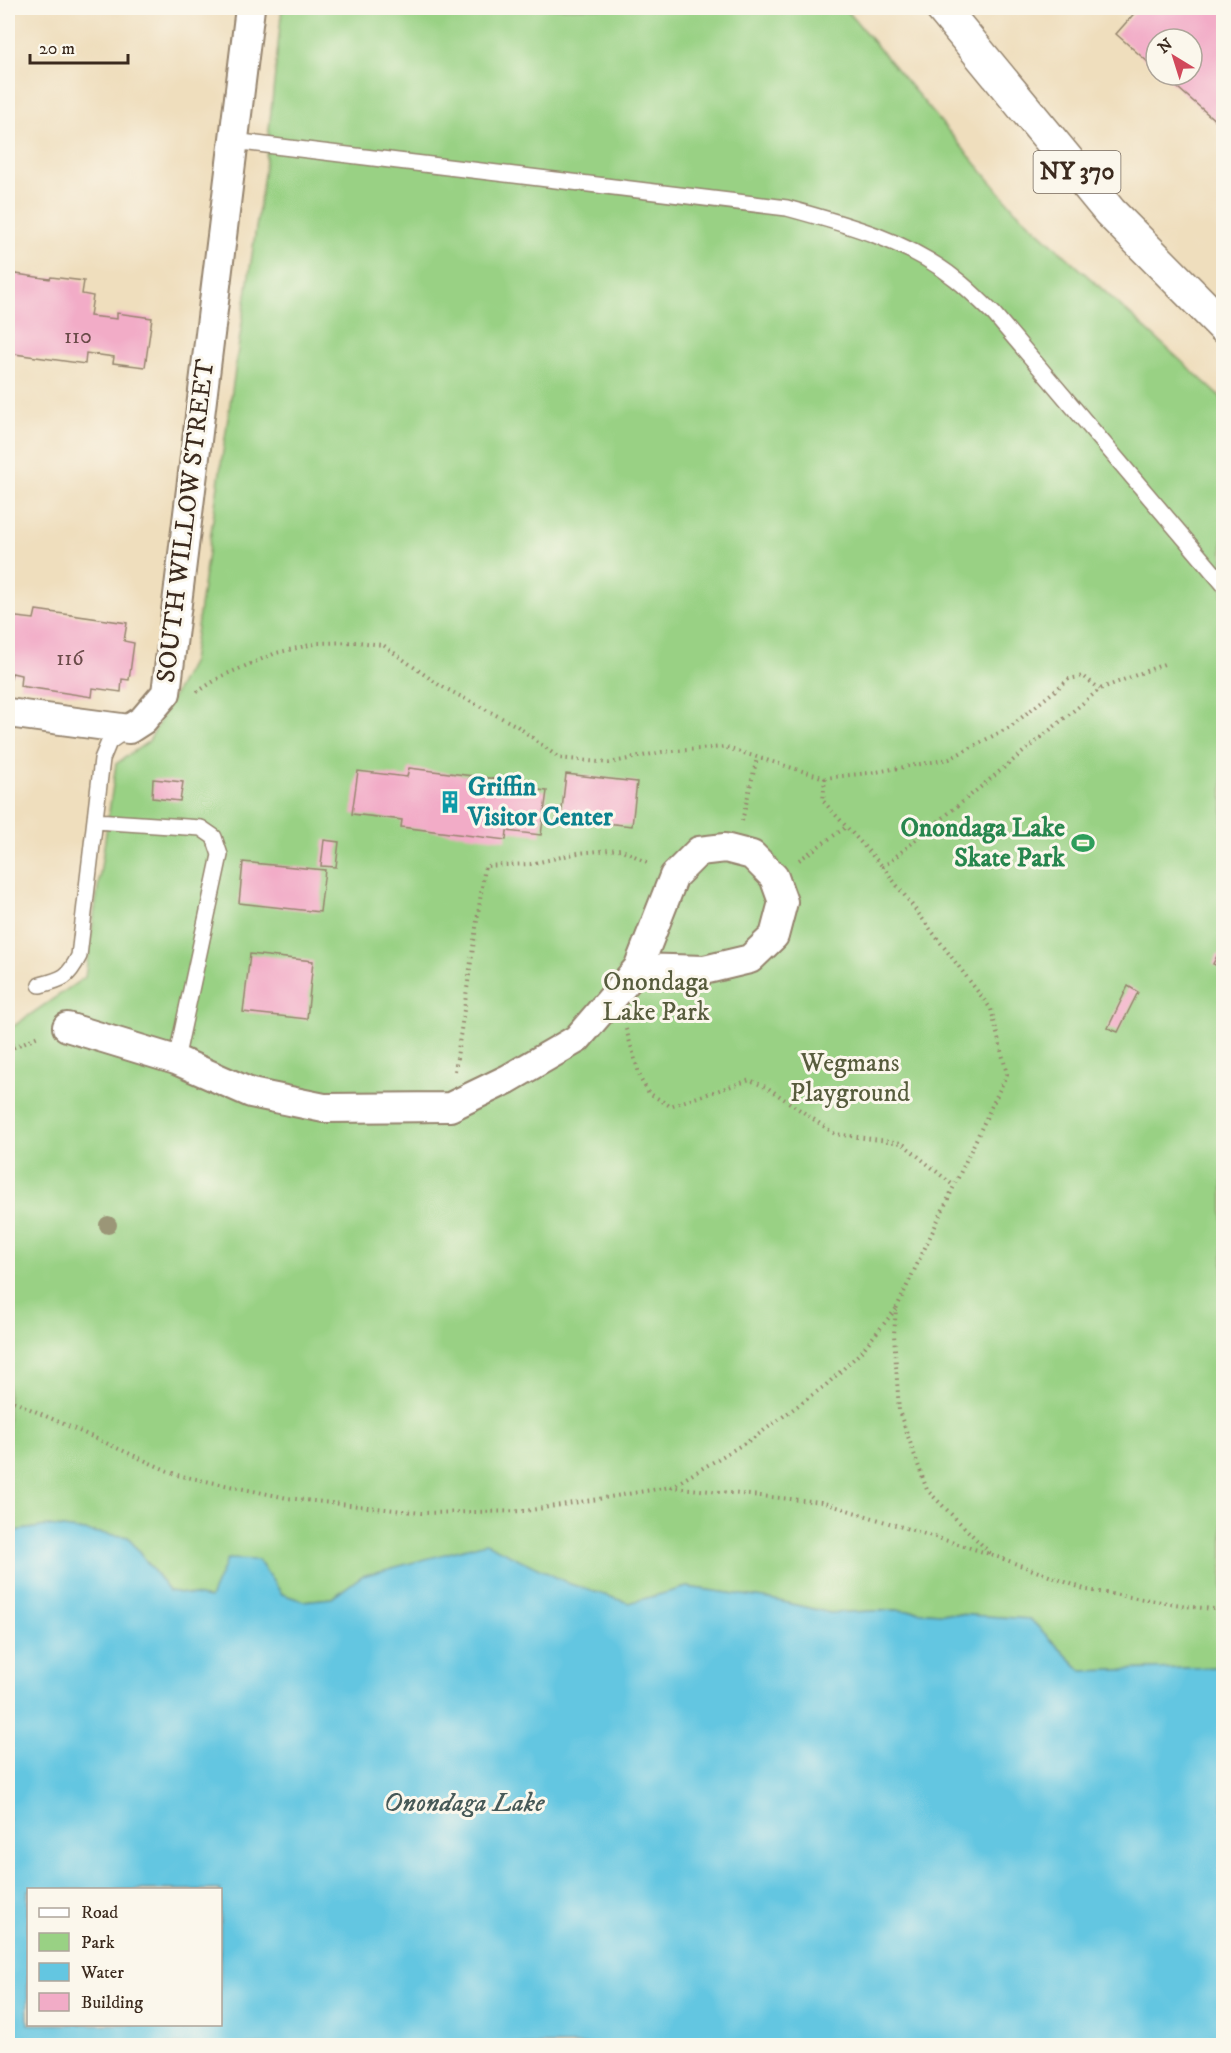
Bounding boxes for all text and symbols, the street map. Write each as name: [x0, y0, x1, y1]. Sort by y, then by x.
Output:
scale bar: [30, 27, 128, 65]
north arrow: [1144, 27, 1204, 87]
text: N: [1154, 34, 1177, 58]
text: 20 m: [39, 38, 75, 60]
road number: NY 370: [1034, 151, 1120, 193]
house number: 110: [64, 323, 92, 350]
street label: SOUTH WILLOW STREET: [150, 357, 222, 685]
house number: 116: [56, 645, 85, 672]
place label: Griffin Visitor Center: [467, 771, 613, 834]
building icon: Griffin Visitor Center: [437, 789, 463, 815]
place label: Onondaga Lake Skate Park: [900, 812, 1066, 875]
sports icon: Onondaga Lake Skate Park: [1070, 830, 1096, 856]
park label: Onondaga Lake Park: [602, 966, 710, 1029]
park label: Wegmans Playground: [790, 1047, 910, 1110]
water label: Onondaga Lake: [384, 1786, 545, 1820]
legend: [27, 1888, 222, 2026]
text: Road: [81, 1902, 118, 1924]
text: Park: [81, 1932, 115, 1954]
text: Water: [80, 1962, 124, 1984]
text: Building: [81, 1992, 143, 2014]

